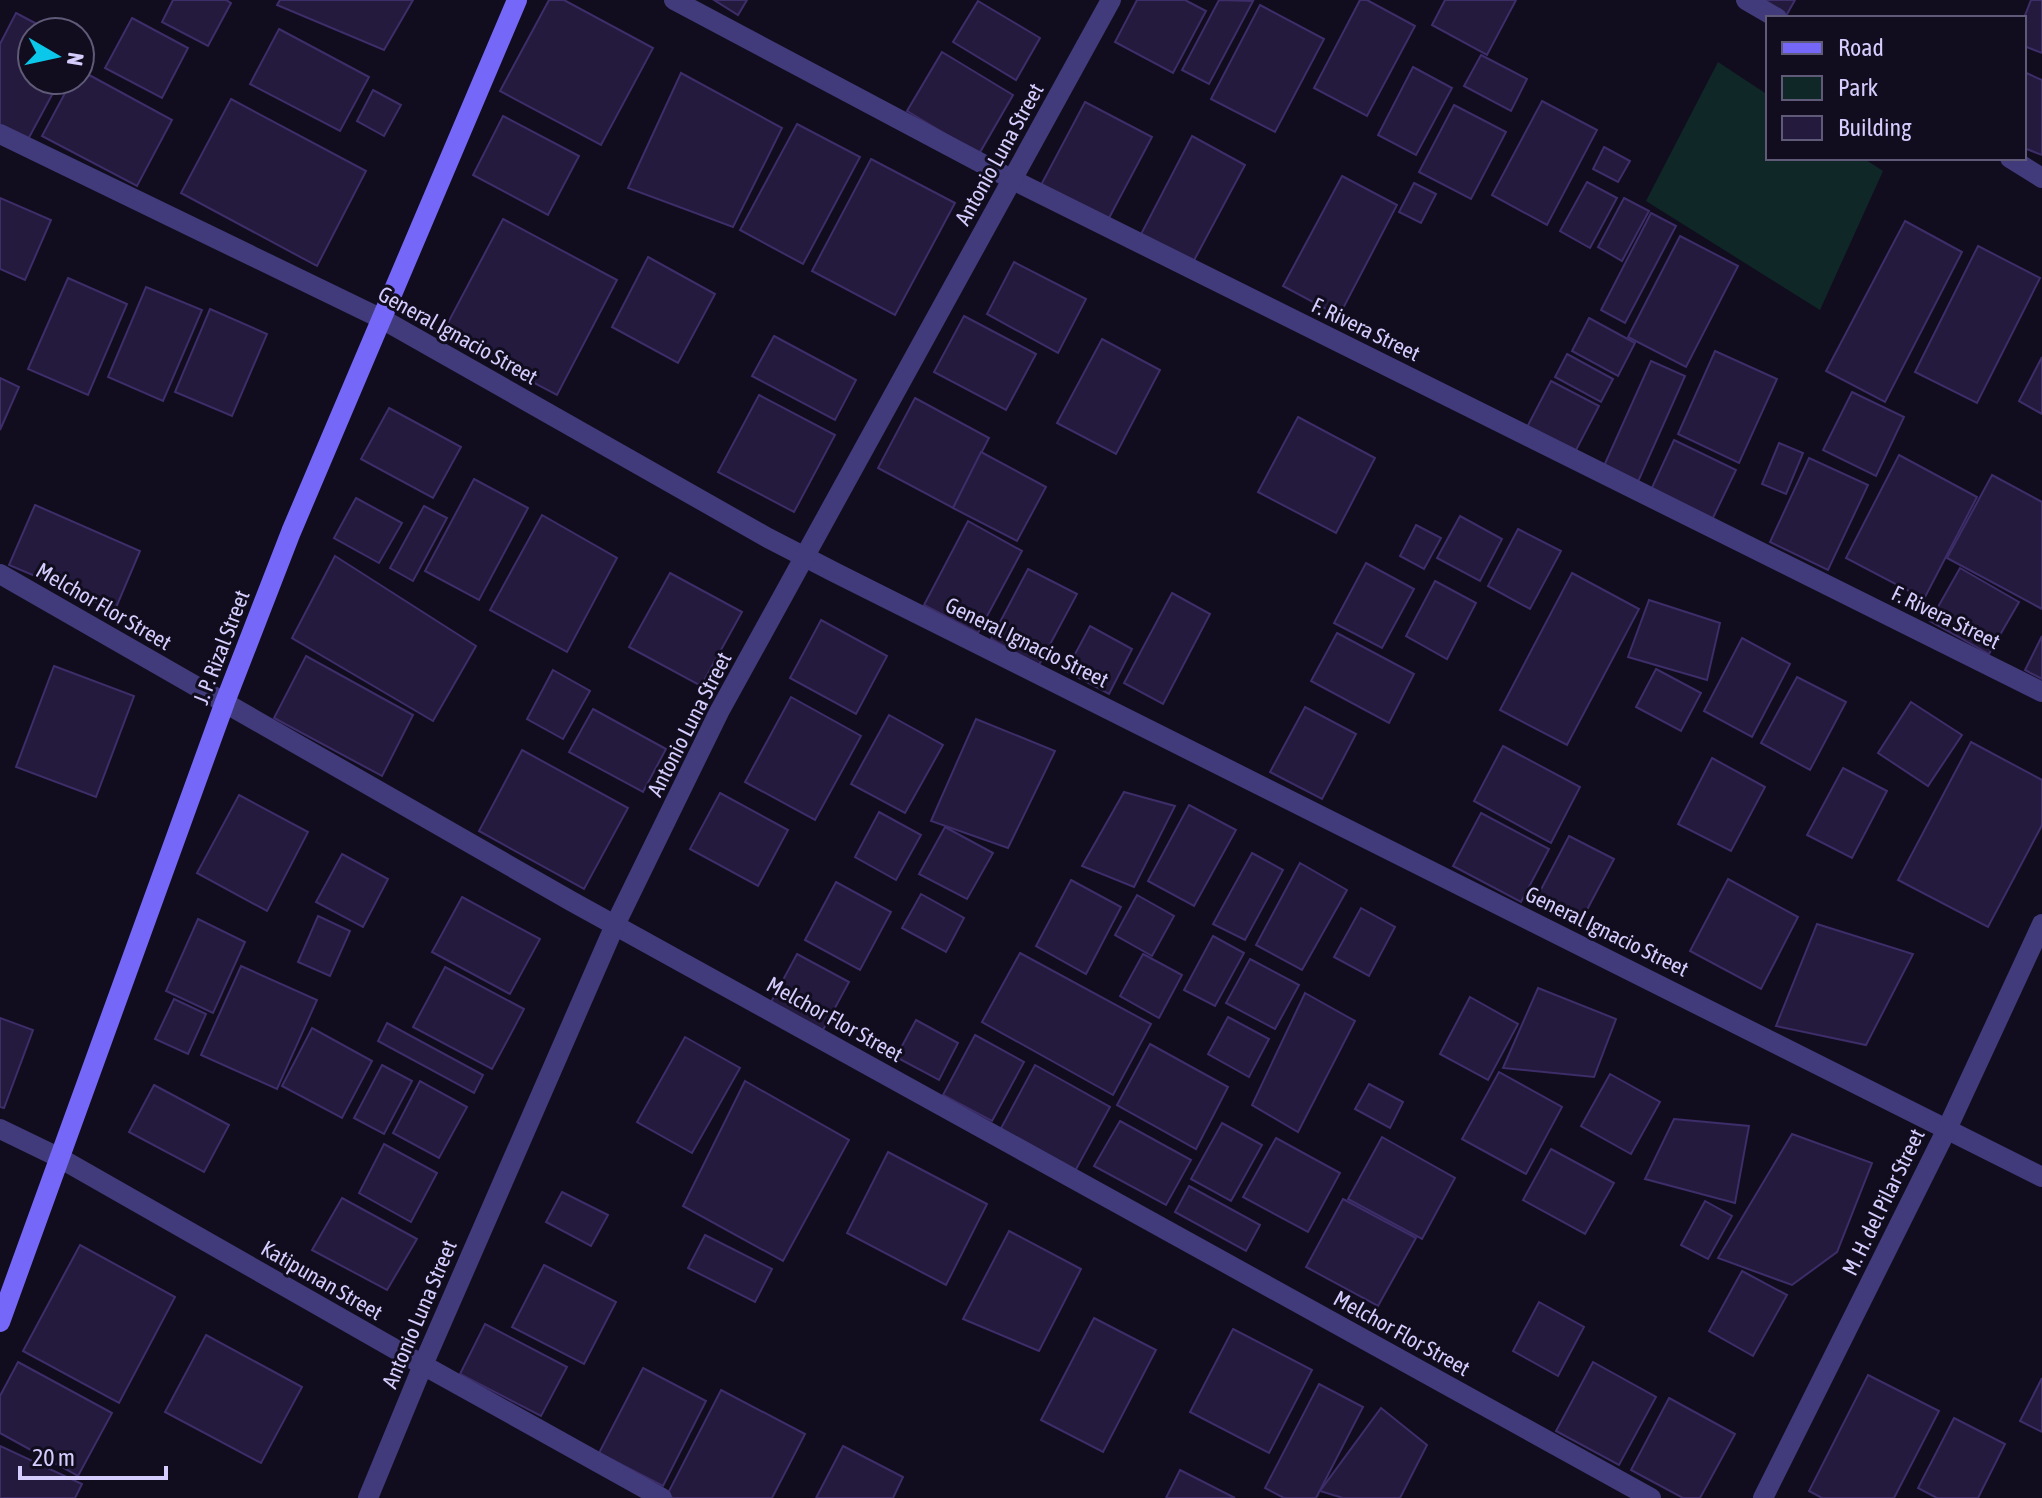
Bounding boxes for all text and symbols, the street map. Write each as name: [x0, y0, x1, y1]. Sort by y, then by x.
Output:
north arrow: [16, 16, 96, 96]
legend: [1766, 16, 2026, 160]
text: Road: [1838, 34, 1884, 61]
text: N: [62, 51, 90, 68]
text: Park: [1838, 74, 1879, 101]
street label: Antonio Luna Street: [949, 78, 1049, 230]
text: Building: [1838, 114, 1912, 141]
street label: General Ignacio Street: [374, 280, 542, 390]
street label: F. Rivera Street: [1308, 292, 1424, 366]
street label: Melchor Flor Street: [32, 557, 176, 655]
street label: F. Rivera Street: [1888, 580, 2004, 654]
street label: J. P. Rizal Street: [187, 586, 255, 708]
street label: General Ignacio Street: [941, 591, 1113, 693]
street label: Antonio Luna Street: [641, 648, 737, 800]
street label: General Ignacio Street: [1521, 880, 1693, 982]
street label: Melchor Flor Street: [762, 971, 908, 1067]
street label: M. H. del Pilar Street: [1836, 1124, 1930, 1280]
street label: Katipunan Street: [257, 1235, 387, 1325]
street label: Antonio Luna Street: [376, 1236, 462, 1392]
street label: Melchor Flor Street: [1329, 1285, 1475, 1381]
scale bar: [20, 1430, 166, 1480]
text: 20 m: [32, 1444, 75, 1471]

